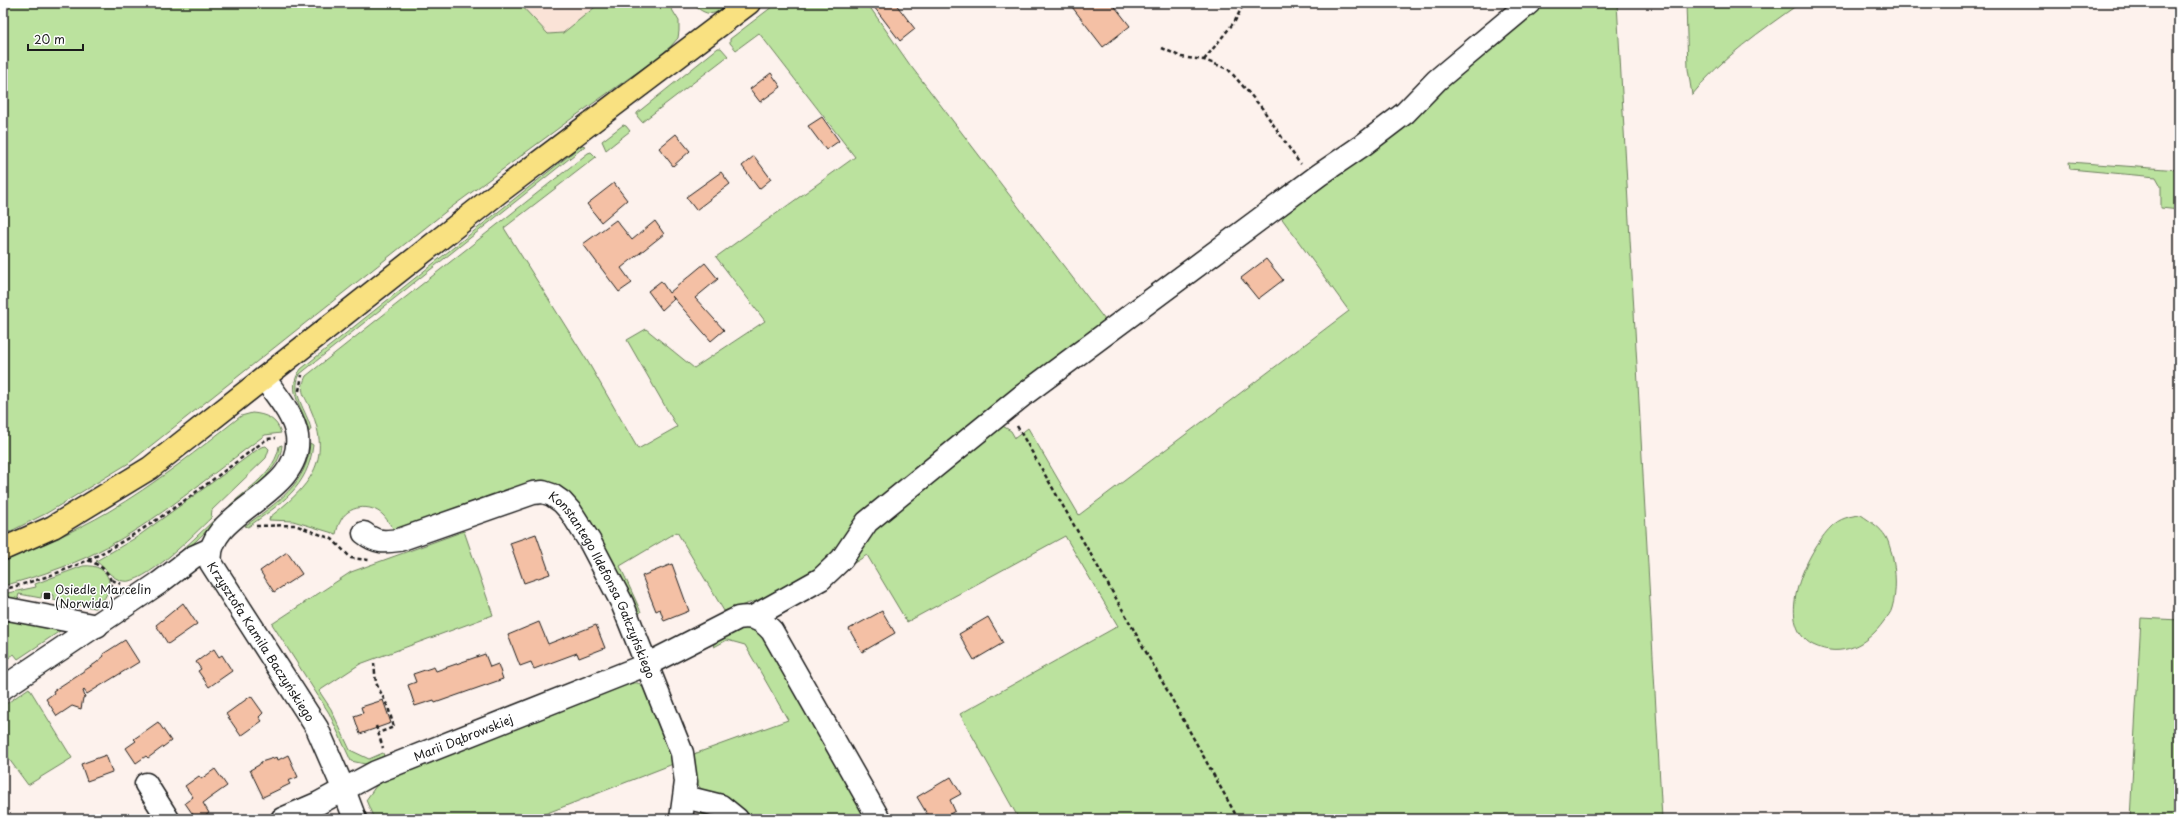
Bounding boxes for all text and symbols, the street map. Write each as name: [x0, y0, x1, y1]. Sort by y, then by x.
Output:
scale bar: [28, 26, 83, 52]
text: 20 m: [34, 30, 65, 48]
street label: Konstantego Ildefonsa Gałczyńskiego: [545, 487, 660, 681]
street label: Krzysztofa Kamila Baczyńskiego: [203, 558, 320, 725]
place label: Osiedle Marcelin (Norwida): [55, 580, 151, 612]
marker: Osiedle Marcelin (Norwida): [42, 591, 52, 601]
street label: Marii Dąbrowskiej: [411, 710, 515, 765]

